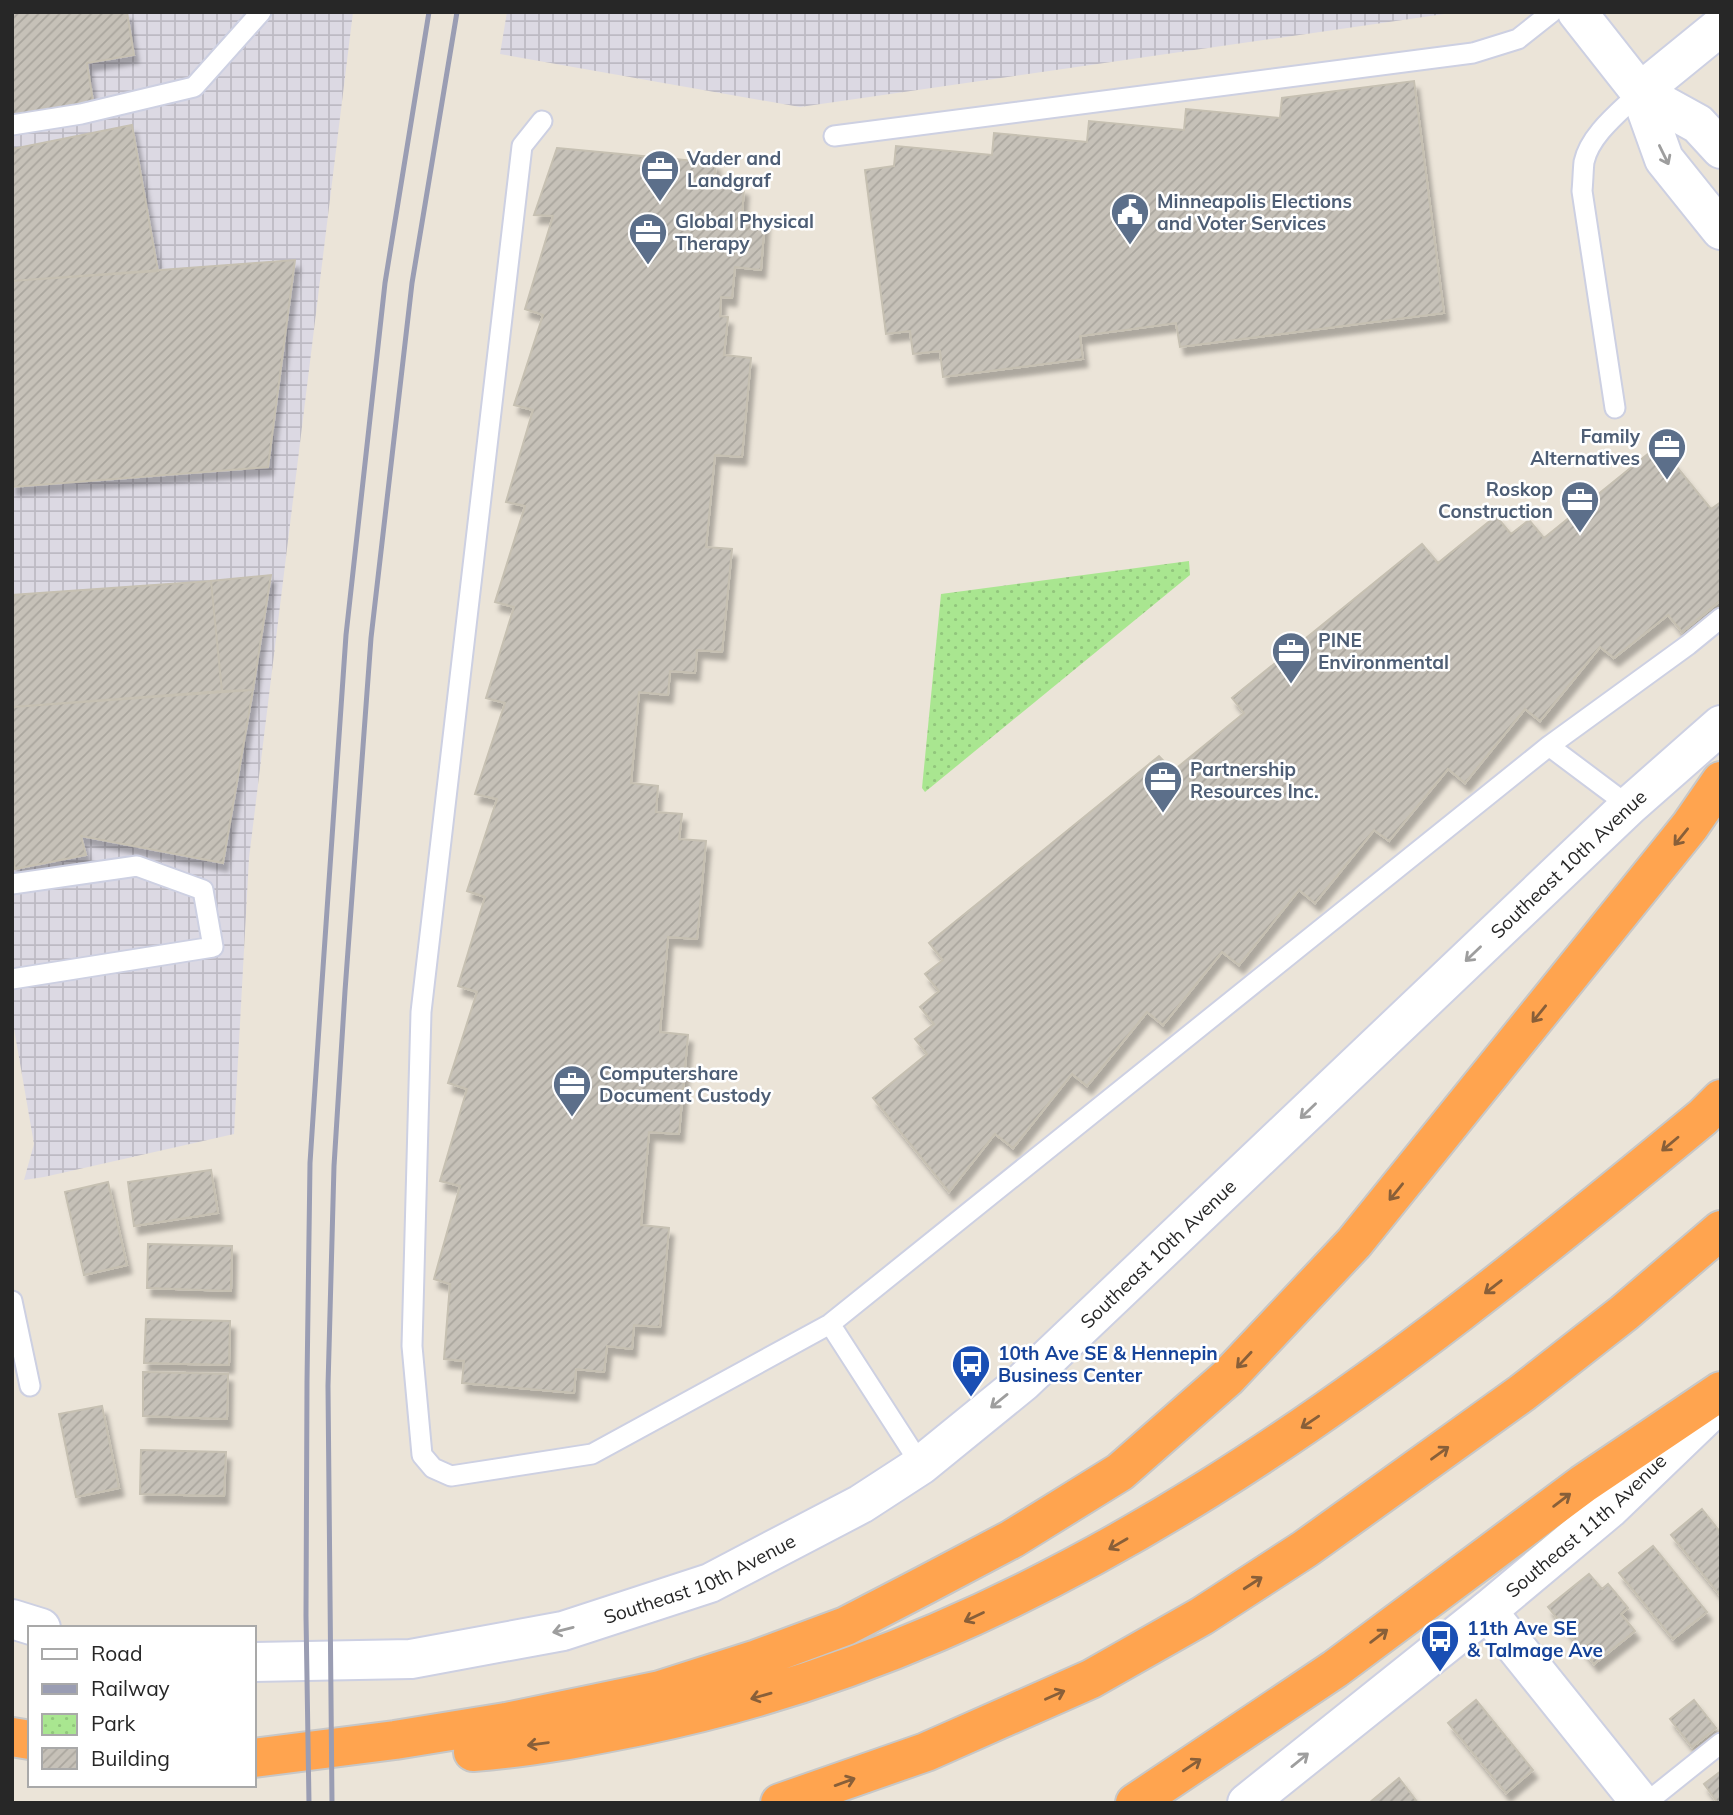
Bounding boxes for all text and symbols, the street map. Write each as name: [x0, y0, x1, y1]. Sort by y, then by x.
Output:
one-way arrow: [1658, 145, 1671, 166]
place label: Vader and Landgraf: [686, 146, 781, 192]
office icon: Vader and Landgraf: [639, 148, 681, 203]
place label: Minneapolis Elections and Voter Services: [1157, 189, 1352, 235]
public building icon: Minneapolis Elections and Voter Services: [1109, 191, 1151, 246]
place label: Global Physical Therapy: [675, 209, 814, 255]
office icon: Global Physical Therapy: [627, 211, 669, 266]
place label: Family Alternatives: [1530, 424, 1641, 470]
office icon: Family Alternatives: [1646, 426, 1688, 481]
place label: Roskop Construction: [1438, 477, 1553, 523]
office icon: Roskop Construction: [1559, 479, 1601, 534]
place label: PINE Environmental: [1318, 628, 1449, 674]
office icon: PINE Environmental: [1270, 630, 1312, 685]
place label: Partnership Resources Inc.: [1190, 757, 1319, 803]
office icon: Partnership Resources Inc.: [1142, 759, 1184, 814]
street label: Southeast 10th Avenue: [1485, 784, 1651, 943]
one-way arrow: [1673, 827, 1689, 845]
one-way arrow: [1465, 946, 1482, 963]
one-way arrow: [1531, 1005, 1546, 1023]
place label: Computershare Document Custody: [599, 1061, 772, 1107]
office icon: Computershare Document Custody: [551, 1063, 593, 1118]
one-way arrow: [1300, 1103, 1317, 1120]
one-way arrow: [1661, 1136, 1679, 1152]
street label: Southeast 10th Avenue: [1075, 1174, 1241, 1333]
one-way arrow: [1388, 1182, 1404, 1200]
one-way arrow: [1485, 1280, 1503, 1295]
place label: 10th Ave SE & Hennepin Business Center: [998, 1341, 1218, 1387]
bus stop icon: 10th Ave SE & Hennepin Business Center: [950, 1343, 992, 1398]
one-way arrow: [1235, 1351, 1252, 1368]
one-way arrow: [991, 1393, 1009, 1409]
one-way arrow: [1301, 1415, 1320, 1429]
one-way arrow: [1430, 1446, 1449, 1460]
street label: Southeast 11th Avenue: [1501, 1449, 1671, 1602]
one-way arrow: [1552, 1493, 1571, 1507]
street label: Southeast 10th Avenue: [601, 1528, 800, 1629]
one-way arrow: [1108, 1537, 1128, 1551]
one-way arrow: [1243, 1575, 1262, 1590]
one-way arrow: [964, 1611, 985, 1624]
place label: 11th Ave SE & Talmage Ave: [1467, 1616, 1603, 1662]
bus stop icon: 11th Ave SE & Talmage Ave: [1419, 1618, 1461, 1673]
one-way arrow: [552, 1624, 575, 1637]
legend: [28, 1626, 256, 1787]
one-way arrow: [1370, 1629, 1389, 1644]
text: Road: [91, 1640, 142, 1666]
text: Railway: [91, 1675, 170, 1701]
one-way arrow: [1044, 1688, 1066, 1701]
one-way arrow: [750, 1690, 772, 1703]
text: Park: [91, 1710, 135, 1736]
one-way arrow: [528, 1737, 550, 1750]
text: Building: [91, 1745, 170, 1771]
one-way arrow: [1290, 1752, 1308, 1768]
one-way arrow: [1182, 1758, 1201, 1772]
one-way arrow: [834, 1774, 856, 1787]

